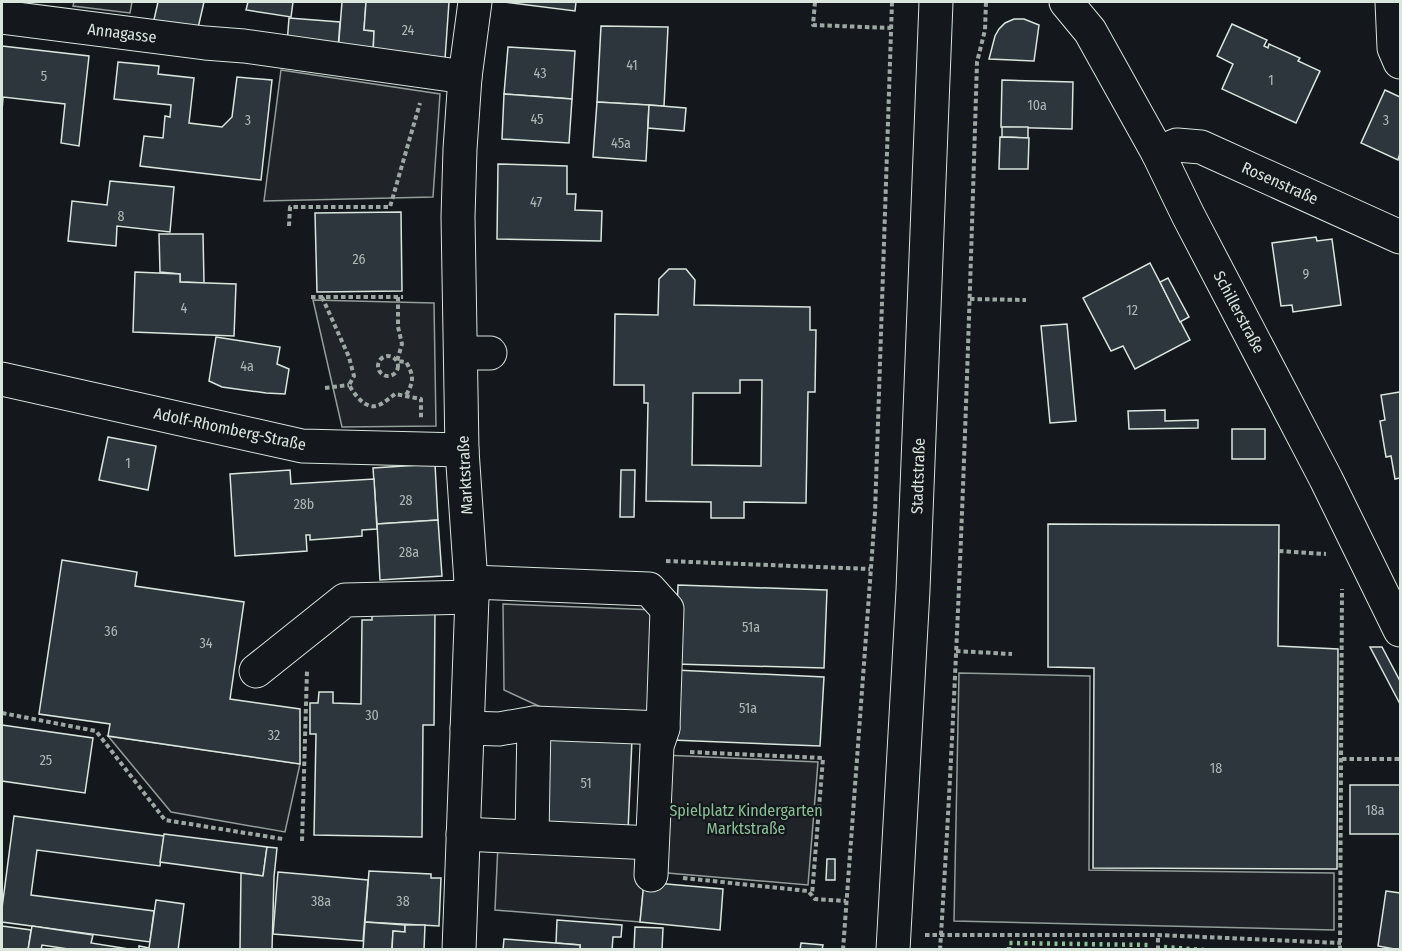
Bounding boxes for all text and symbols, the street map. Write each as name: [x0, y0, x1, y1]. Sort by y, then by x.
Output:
street label: Annagasse: [86, 19, 158, 47]
house number: 24: [402, 22, 415, 39]
house number: 41: [626, 57, 638, 74]
house number: 43: [534, 65, 546, 82]
house number: 5: [41, 68, 47, 85]
house number: 1: [1268, 72, 1274, 89]
house number: 10a: [1027, 97, 1047, 114]
house number: 45: [530, 111, 544, 128]
house number: 3: [245, 112, 251, 129]
house number: 3: [1383, 112, 1389, 129]
house number: 45a: [611, 135, 631, 152]
street label: Rosenstraße: [1239, 158, 1321, 208]
house number: 47: [530, 194, 542, 211]
house number: 8: [118, 208, 125, 225]
house number: 26: [352, 251, 366, 268]
house number: 9: [1303, 266, 1310, 283]
street label: Schillerstraße: [1209, 268, 1269, 356]
house number: 4: [181, 300, 188, 317]
house number: 12: [1126, 302, 1138, 319]
house number: 4a: [240, 358, 254, 375]
street label: Adolf-Rhomberg-Straße: [152, 404, 308, 454]
street label: Marktstraße: [453, 435, 477, 515]
street label: Stadtstraße: [907, 438, 929, 514]
house number: 1: [125, 455, 131, 472]
house number: 28: [399, 492, 413, 509]
house number: 28b: [294, 496, 314, 513]
house number: 28a: [399, 544, 419, 561]
house number: 51a: [742, 619, 760, 636]
house number: 36: [104, 623, 118, 640]
house number: 34: [199, 635, 213, 652]
house number: 51a: [739, 700, 757, 717]
house number: 30: [365, 707, 379, 724]
house number: 32: [268, 727, 280, 744]
house number: 25: [40, 752, 52, 769]
house number: 18: [1210, 760, 1222, 777]
house number: 51: [580, 775, 592, 792]
park label: Spielplatz Kindergarten Marktstraße: [669, 801, 823, 838]
house number: 18a: [1365, 802, 1385, 819]
house number: 38a: [311, 893, 331, 910]
house number: 38: [396, 893, 410, 910]

